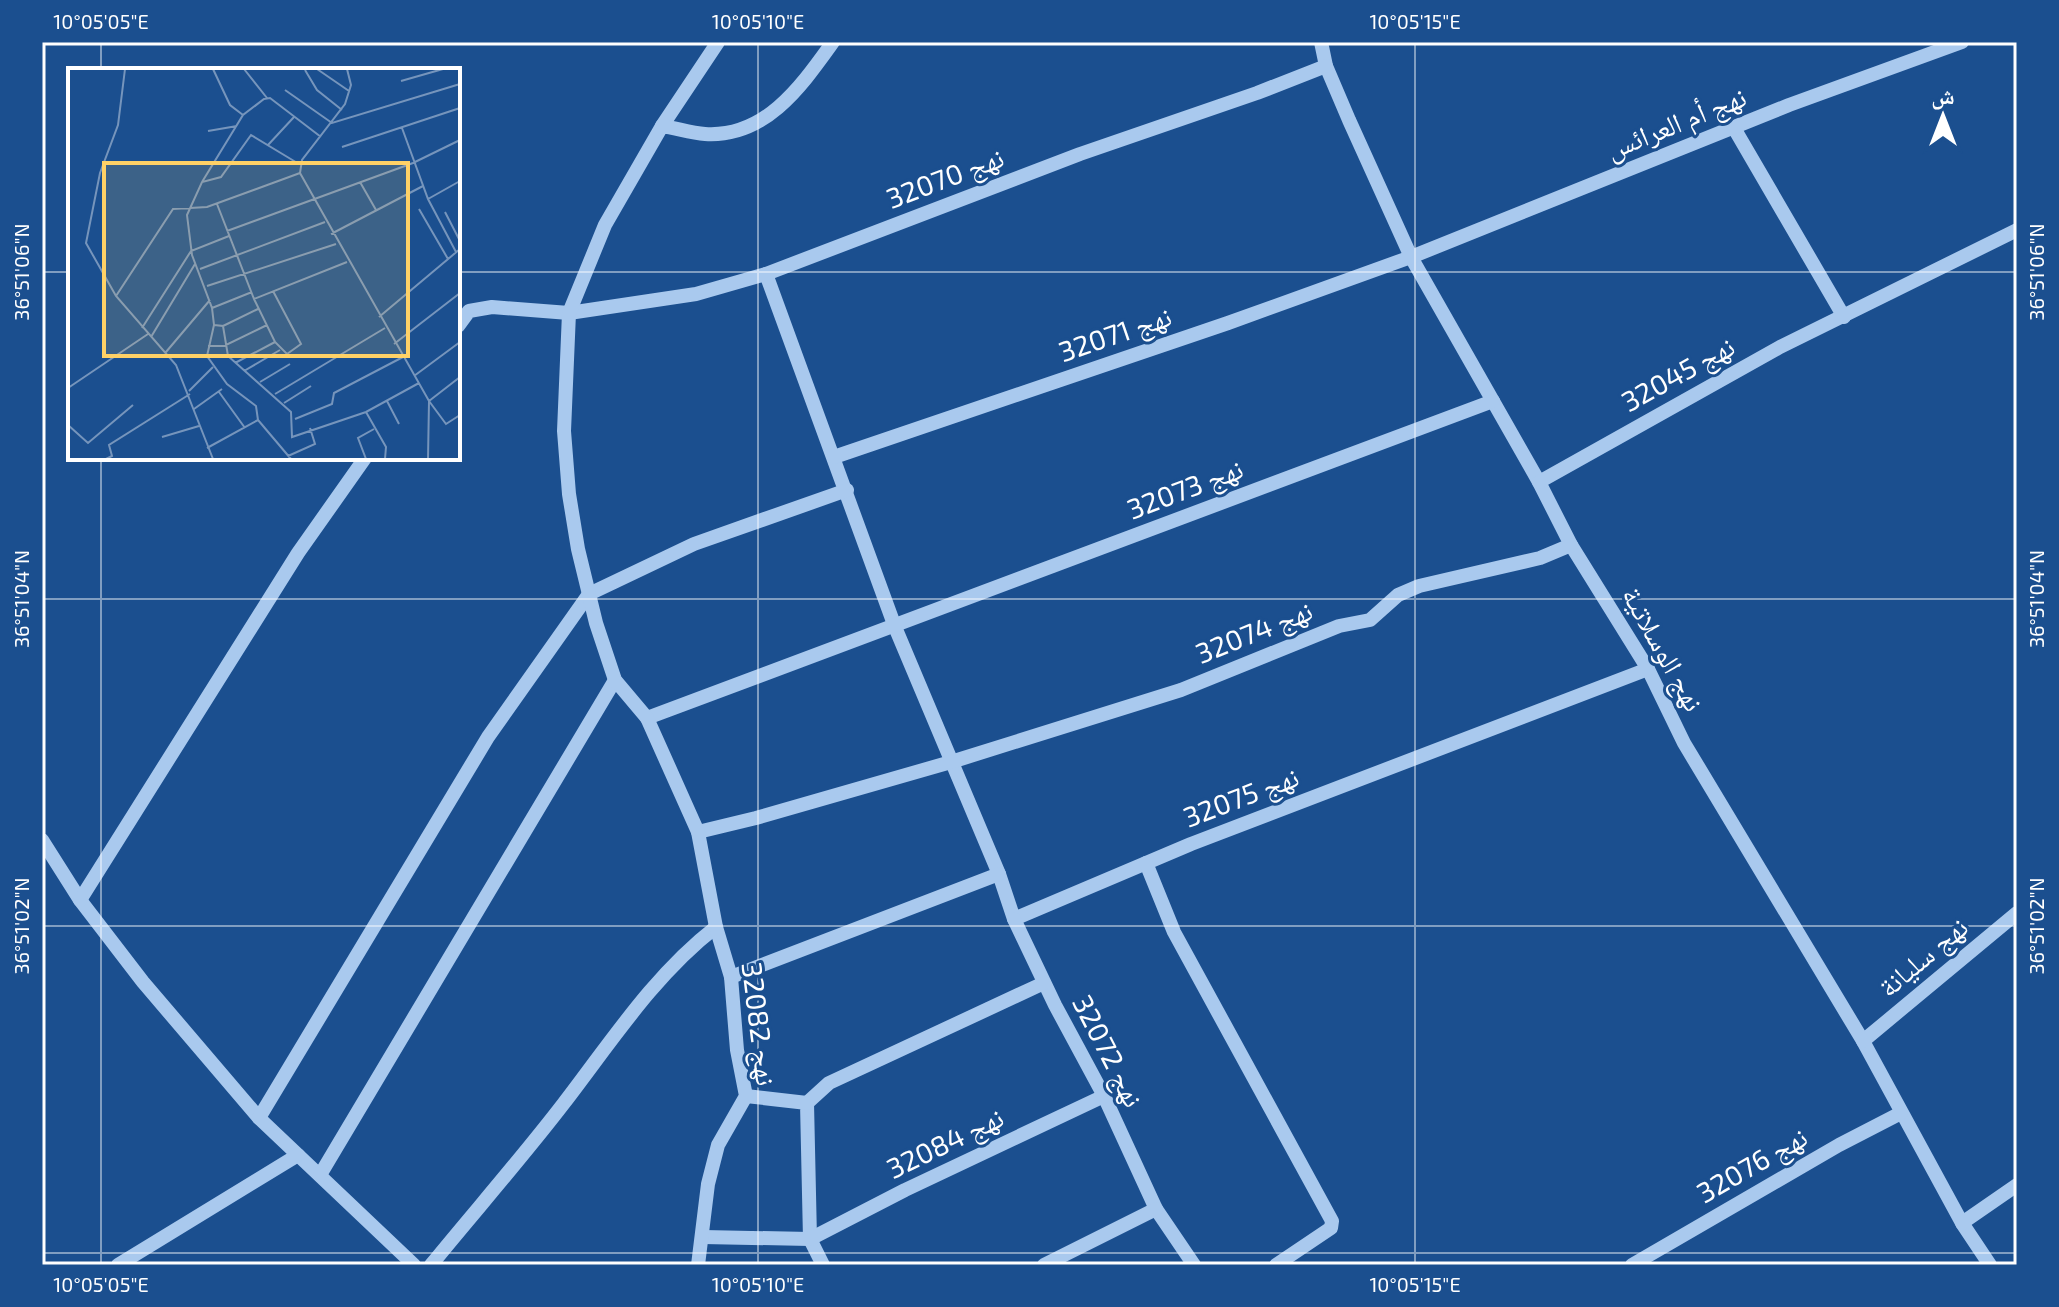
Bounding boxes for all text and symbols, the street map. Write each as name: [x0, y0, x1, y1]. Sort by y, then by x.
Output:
text: 10°05'05"E: [53, 9, 149, 33]
text: 10°05'10"E: [712, 9, 804, 33]
text: 10°05'15"E: [1369, 9, 1461, 33]
inset map: [68, 68, 460, 460]
north arrow: [1903, 76, 1983, 156]
street label: نهج أم العرائس: [1601, 79, 1752, 168]
text: ش: [1931, 82, 1955, 110]
street label: نهج 32070: [881, 139, 1009, 217]
text: 36°51'06"N: [9, 223, 33, 321]
text: 36°51'06"N: [2024, 223, 2048, 321]
street label: نهج 32071: [1054, 298, 1176, 370]
street label: نهج 32045: [1615, 328, 1741, 420]
street label: نهج 32073: [1122, 450, 1248, 528]
text: 36°51'04"N: [9, 550, 33, 648]
text: 36°51'04"N: [2024, 550, 2048, 648]
street label: نهج الوسلاتية: [1614, 580, 1712, 718]
street label: نهج 32074: [1190, 592, 1318, 672]
street label: نهج 32075: [1178, 759, 1304, 835]
text: 36°51'02"N: [9, 877, 33, 975]
text: 36°51'02"N: [2024, 877, 2048, 975]
street label: نهج سليانة: [1871, 909, 1975, 1005]
street label: نهج 32082: [734, 960, 784, 1088]
street label: نهج 32072: [1064, 989, 1152, 1113]
street label: نهج 32084: [881, 1099, 1009, 1187]
street label: نهج 32076: [1690, 1119, 1814, 1211]
text: 10°05'05"E: [53, 1272, 149, 1296]
text: 10°05'10"E: [712, 1272, 804, 1296]
text: 10°05'15"E: [1369, 1272, 1461, 1296]

